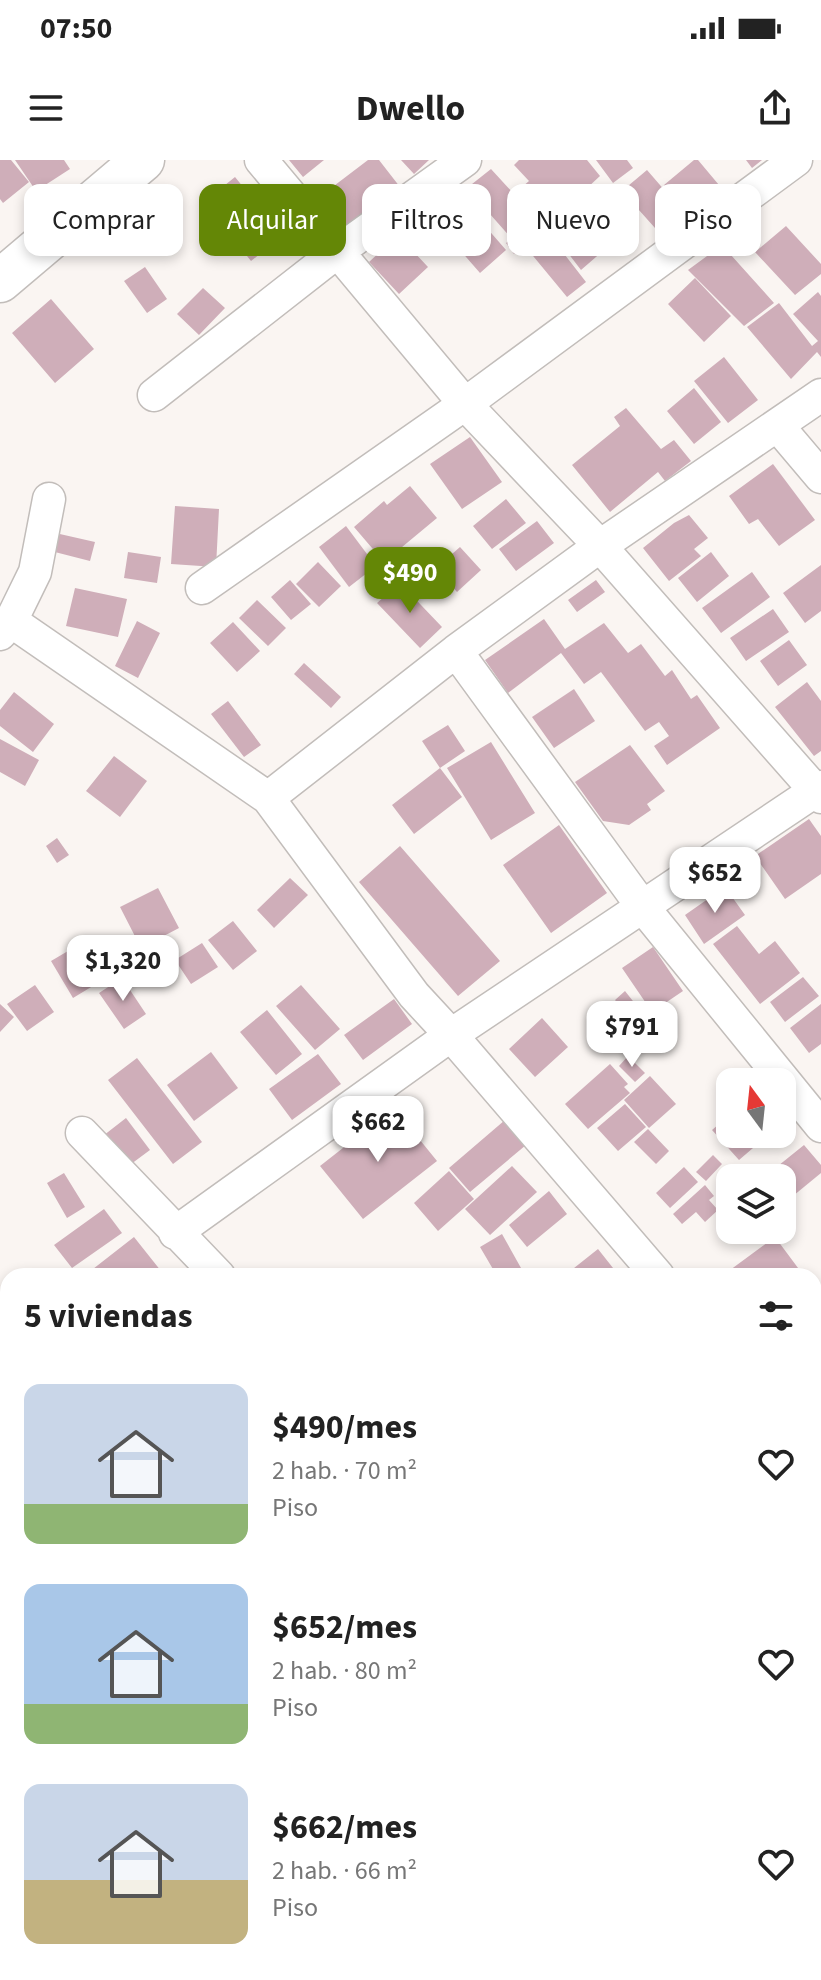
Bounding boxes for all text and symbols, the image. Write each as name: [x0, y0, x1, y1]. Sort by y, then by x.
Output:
text: 07:50: [40, 7, 112, 50]
text: Dwello: [356, 83, 465, 134]
icon: menu: [24, 86, 68, 130]
icon: share: [753, 86, 797, 130]
chip: Comprar: [24, 184, 183, 256]
chip: Alquilar: [199, 184, 346, 256]
chip: Filtros: [362, 184, 491, 256]
chip: Nuevo: [507, 184, 639, 256]
chip: Piso: [655, 184, 761, 256]
pin: $490: [363, 547, 457, 615]
text: $490: [383, 554, 437, 591]
pin: $652: [668, 847, 762, 915]
text: $652: [688, 854, 742, 891]
pin: $1,320: [58, 935, 188, 1003]
text: $1,320: [85, 942, 161, 979]
pin: $791: [585, 1001, 679, 1069]
text: $791: [605, 1008, 659, 1045]
north arrow: [716, 1068, 796, 1148]
map controls: [716, 1068, 796, 1244]
pin: $662: [331, 1096, 425, 1164]
text: $662: [351, 1103, 405, 1140]
button: layers: [716, 1164, 796, 1244]
text: 5 viviendas: [24, 1292, 193, 1341]
icon: filters: [754, 1294, 798, 1338]
text: $490/mes: [272, 1403, 417, 1452]
icon: home: [88, 1416, 184, 1512]
icon: heart: [754, 1442, 798, 1486]
text: 2 hab. · 70 m²: [272, 1452, 417, 1489]
text: Piso: [272, 1489, 318, 1526]
text: $652/mes: [272, 1603, 417, 1652]
icon: home: [88, 1616, 184, 1712]
icon: heart: [754, 1642, 798, 1686]
text: 2 hab. · 80 m²: [272, 1652, 417, 1689]
text: Piso: [272, 1689, 318, 1726]
text: $662/mes: [272, 1803, 417, 1852]
icon: home: [88, 1816, 184, 1912]
icon: heart: [754, 1842, 798, 1886]
text: 2 hab. · 66 m²: [272, 1852, 417, 1889]
text: Piso: [272, 1889, 318, 1926]

